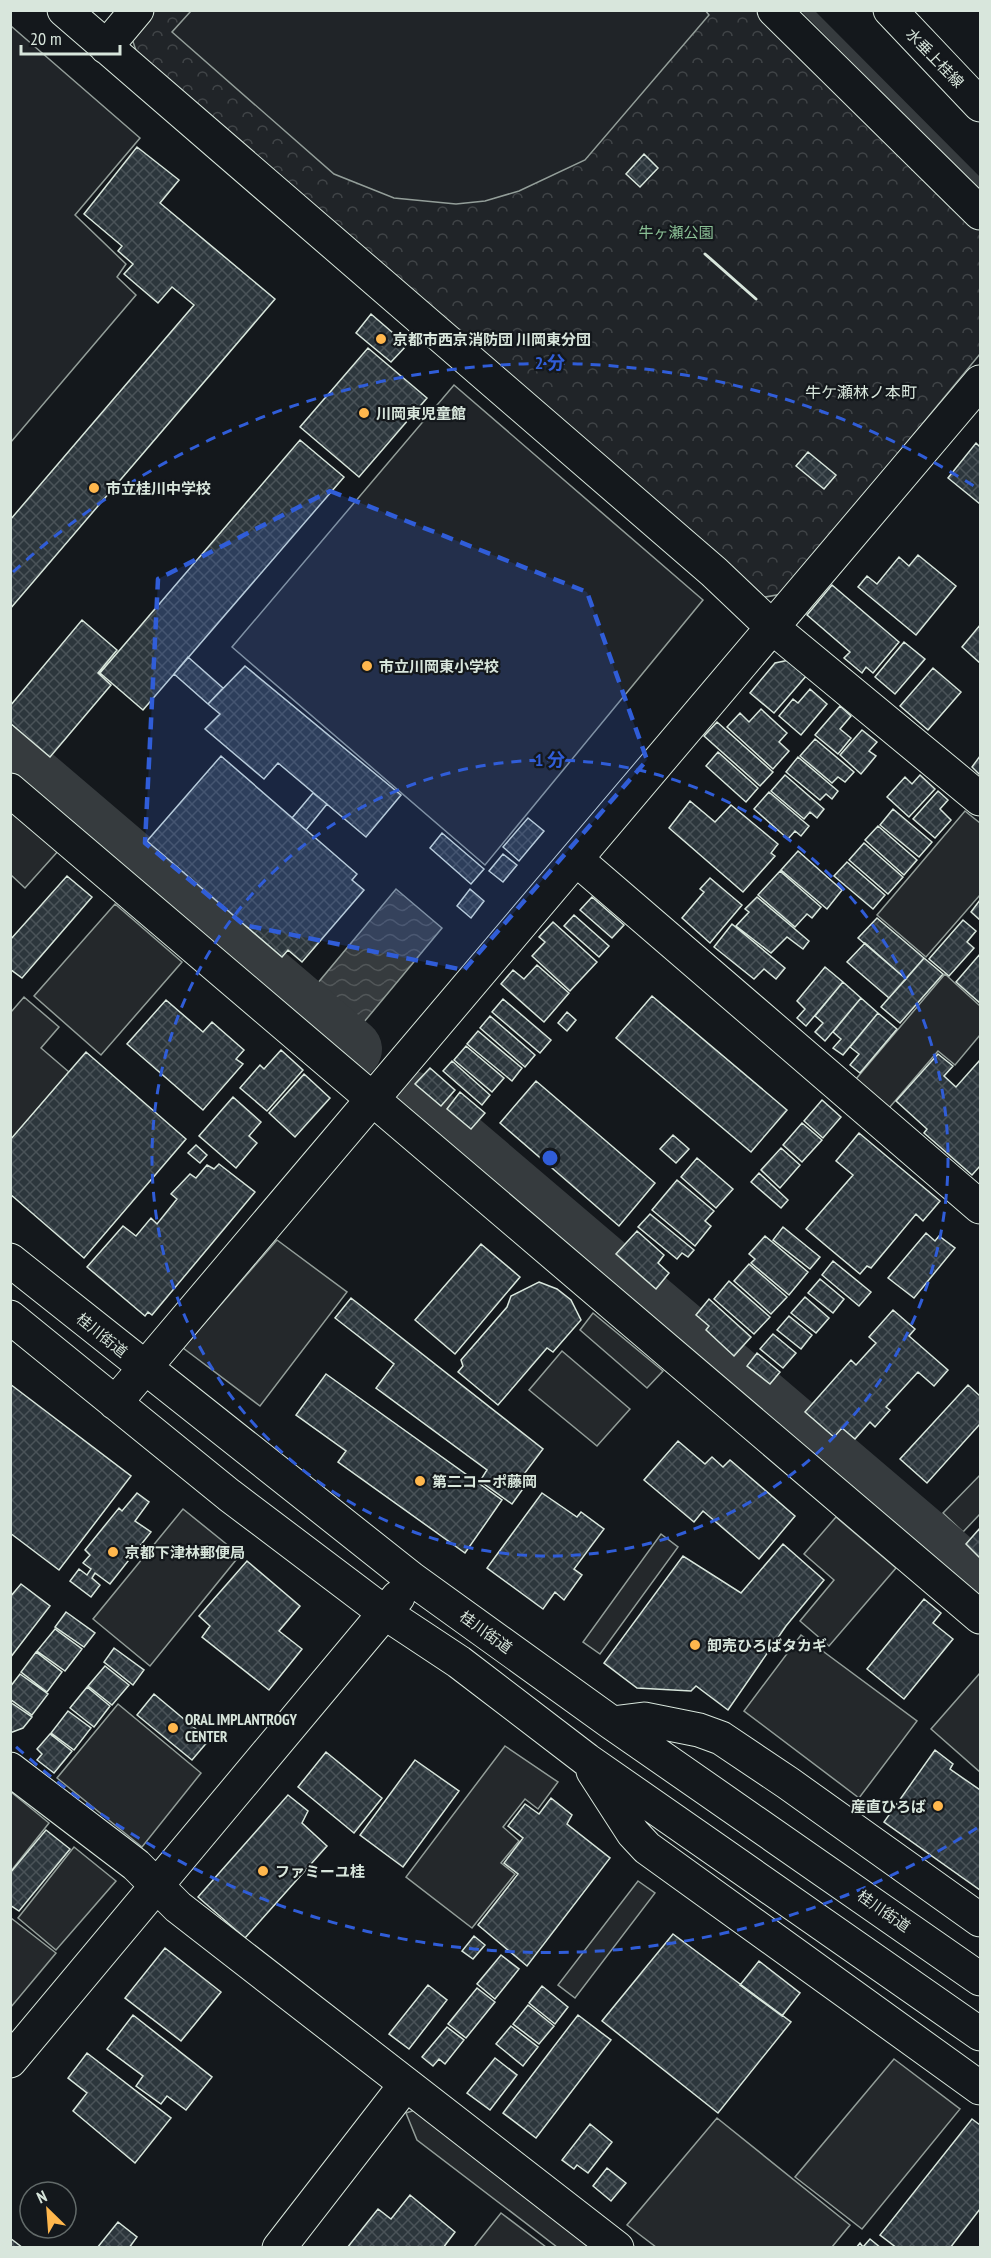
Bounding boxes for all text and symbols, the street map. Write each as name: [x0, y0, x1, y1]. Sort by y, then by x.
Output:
scale bar: [21, 18, 120, 56]
street label: 水垂上桂線: [902, 24, 968, 92]
text: 20 m: [30, 27, 62, 50]
park label: 牛ヶ瀬公園: [638, 223, 714, 242]
place label: 京都市西京消防団 川岡東分団: [393, 330, 591, 349]
marker: 京都市西京消防団 川岡東分団: [374, 332, 388, 346]
text: 2 分: [535, 351, 565, 374]
district label: 牛ケ瀬林ノ本町: [805, 382, 917, 402]
place label: 川岡東児童館: [376, 404, 466, 423]
marker: 川岡東児童館: [357, 406, 371, 420]
place label: 市立桂川中学校: [106, 479, 211, 498]
marker: 市立桂川中学校: [87, 481, 101, 495]
place label: 市立川岡東小学校: [379, 657, 499, 676]
marker: 市立川岡東小学校: [360, 659, 374, 673]
text: 1 分: [535, 748, 565, 771]
centre of rings: [540, 1148, 560, 1168]
street label: 桂川街道: [73, 1309, 131, 1361]
place label: 第二コーポ藤岡: [432, 1472, 537, 1491]
marker: 第二コーポ藤岡: [413, 1474, 427, 1488]
place label: 京都下津林郵便局: [125, 1543, 245, 1562]
marker: 京都下津林郵便局: [106, 1545, 120, 1559]
street label: 桂川街道: [456, 1607, 516, 1657]
place label: 卸売ひろばタカギ: [707, 1636, 827, 1655]
marker: 卸売ひろばタカギ: [688, 1638, 702, 1652]
place label: ORAL IMPLANTROGY CENTER: [185, 1710, 298, 1746]
marker: ORAL IMPLANTROGY CENTER: [166, 1721, 180, 1735]
place label: 産直ひろば: [851, 1797, 926, 1816]
marker: 産直ひろば: [931, 1799, 945, 1813]
place label: ファミーユ桂: [275, 1862, 365, 1881]
marker: ファミーユ桂: [256, 1864, 270, 1878]
street label: 桂川街道: [854, 1886, 914, 1936]
north arrow: [18, 2180, 78, 2240]
text: N: [34, 2186, 50, 2207]

